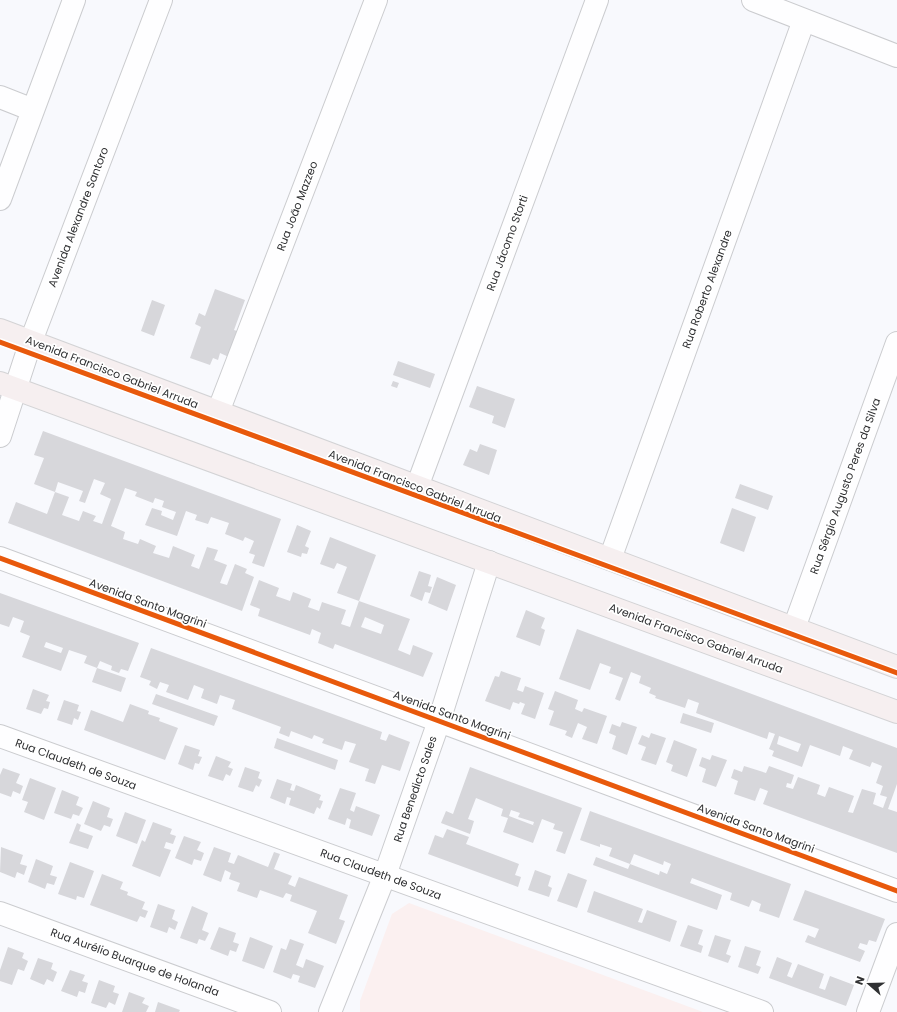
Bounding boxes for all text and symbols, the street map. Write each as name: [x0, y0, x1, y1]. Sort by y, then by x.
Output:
street label: Avenida Alexandre Santoro: [44, 145, 112, 289]
street label: Rua João Mazzeo: [272, 159, 322, 253]
street label: Rua Jácomo Storti: [482, 193, 532, 293]
street label: Rua Roberto Alexandre: [678, 227, 736, 351]
street label: Avenida Francisco Gabriel Arruda: [23, 332, 201, 412]
street label: Rua Sérgio Augusto Peres da Silva: [806, 396, 884, 576]
street label: Avenida Francisco Gabriel Arruda: [326, 446, 504, 526]
street label: Avenida Santo Magrini: [87, 574, 209, 632]
street label: Avenida Francisco Gabriel Arruda: [607, 599, 785, 677]
street label: Avenida Santo Magrini: [391, 686, 513, 744]
street label: Rua Benedicto Sales: [389, 733, 441, 844]
street label: Rua Claudeth de Souza: [13, 735, 139, 793]
street label: Avenida Santo Magrini: [695, 799, 817, 857]
street label: Rua Claudeth de Souza: [318, 845, 444, 903]
street label: Rua Aurélio Buarque de Holanda: [48, 924, 222, 1000]
north arrow: [849, 964, 889, 1004]
text: N: [851, 974, 869, 987]

